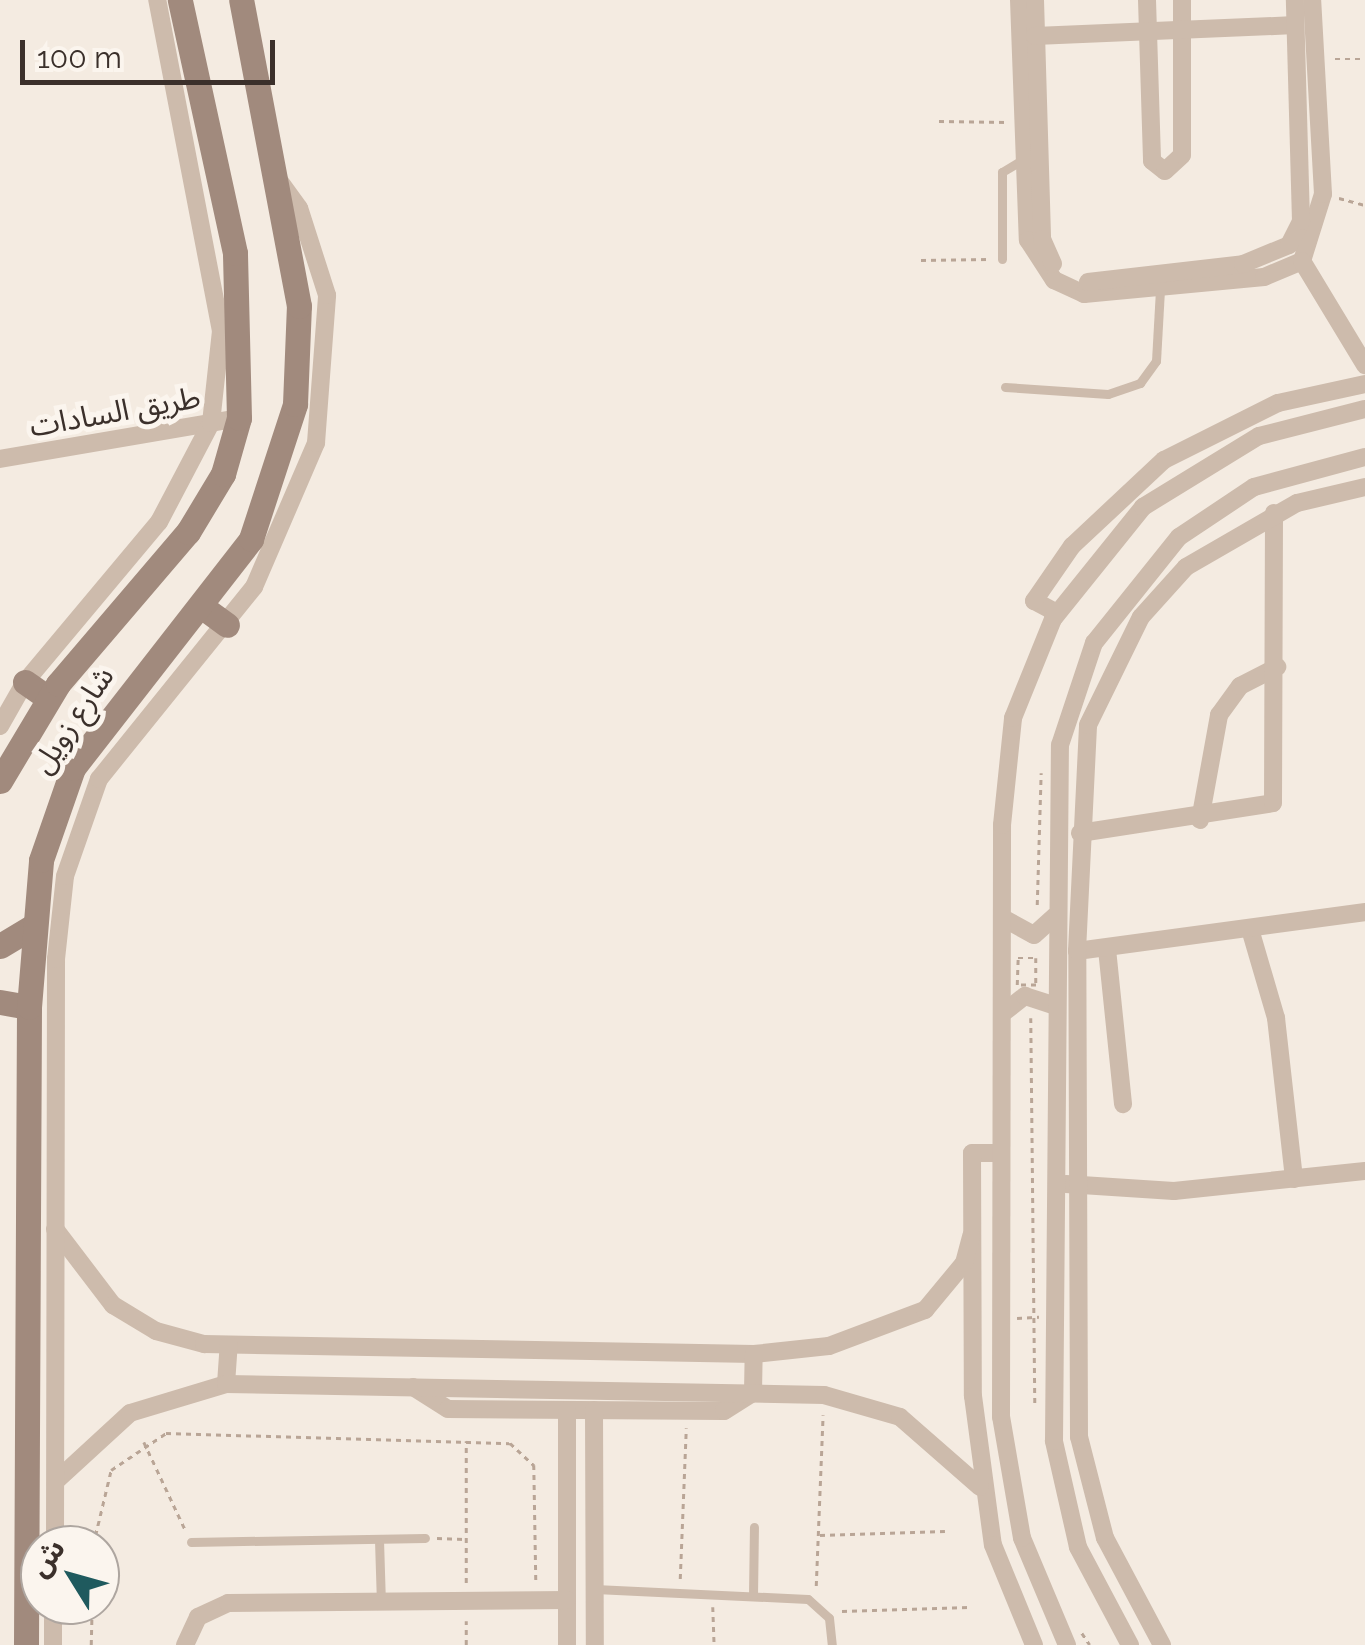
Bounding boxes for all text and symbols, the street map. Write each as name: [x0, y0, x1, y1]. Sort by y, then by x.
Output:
scale bar: [25, 20, 280, 82]
text: 100 m: [37, 40, 122, 75]
street label: طريق السادات: [27, 379, 203, 445]
street label: شارع زويل: [24, 660, 122, 780]
north arrow: [20, 1525, 120, 1625]
text: ش: [23, 1533, 72, 1583]

